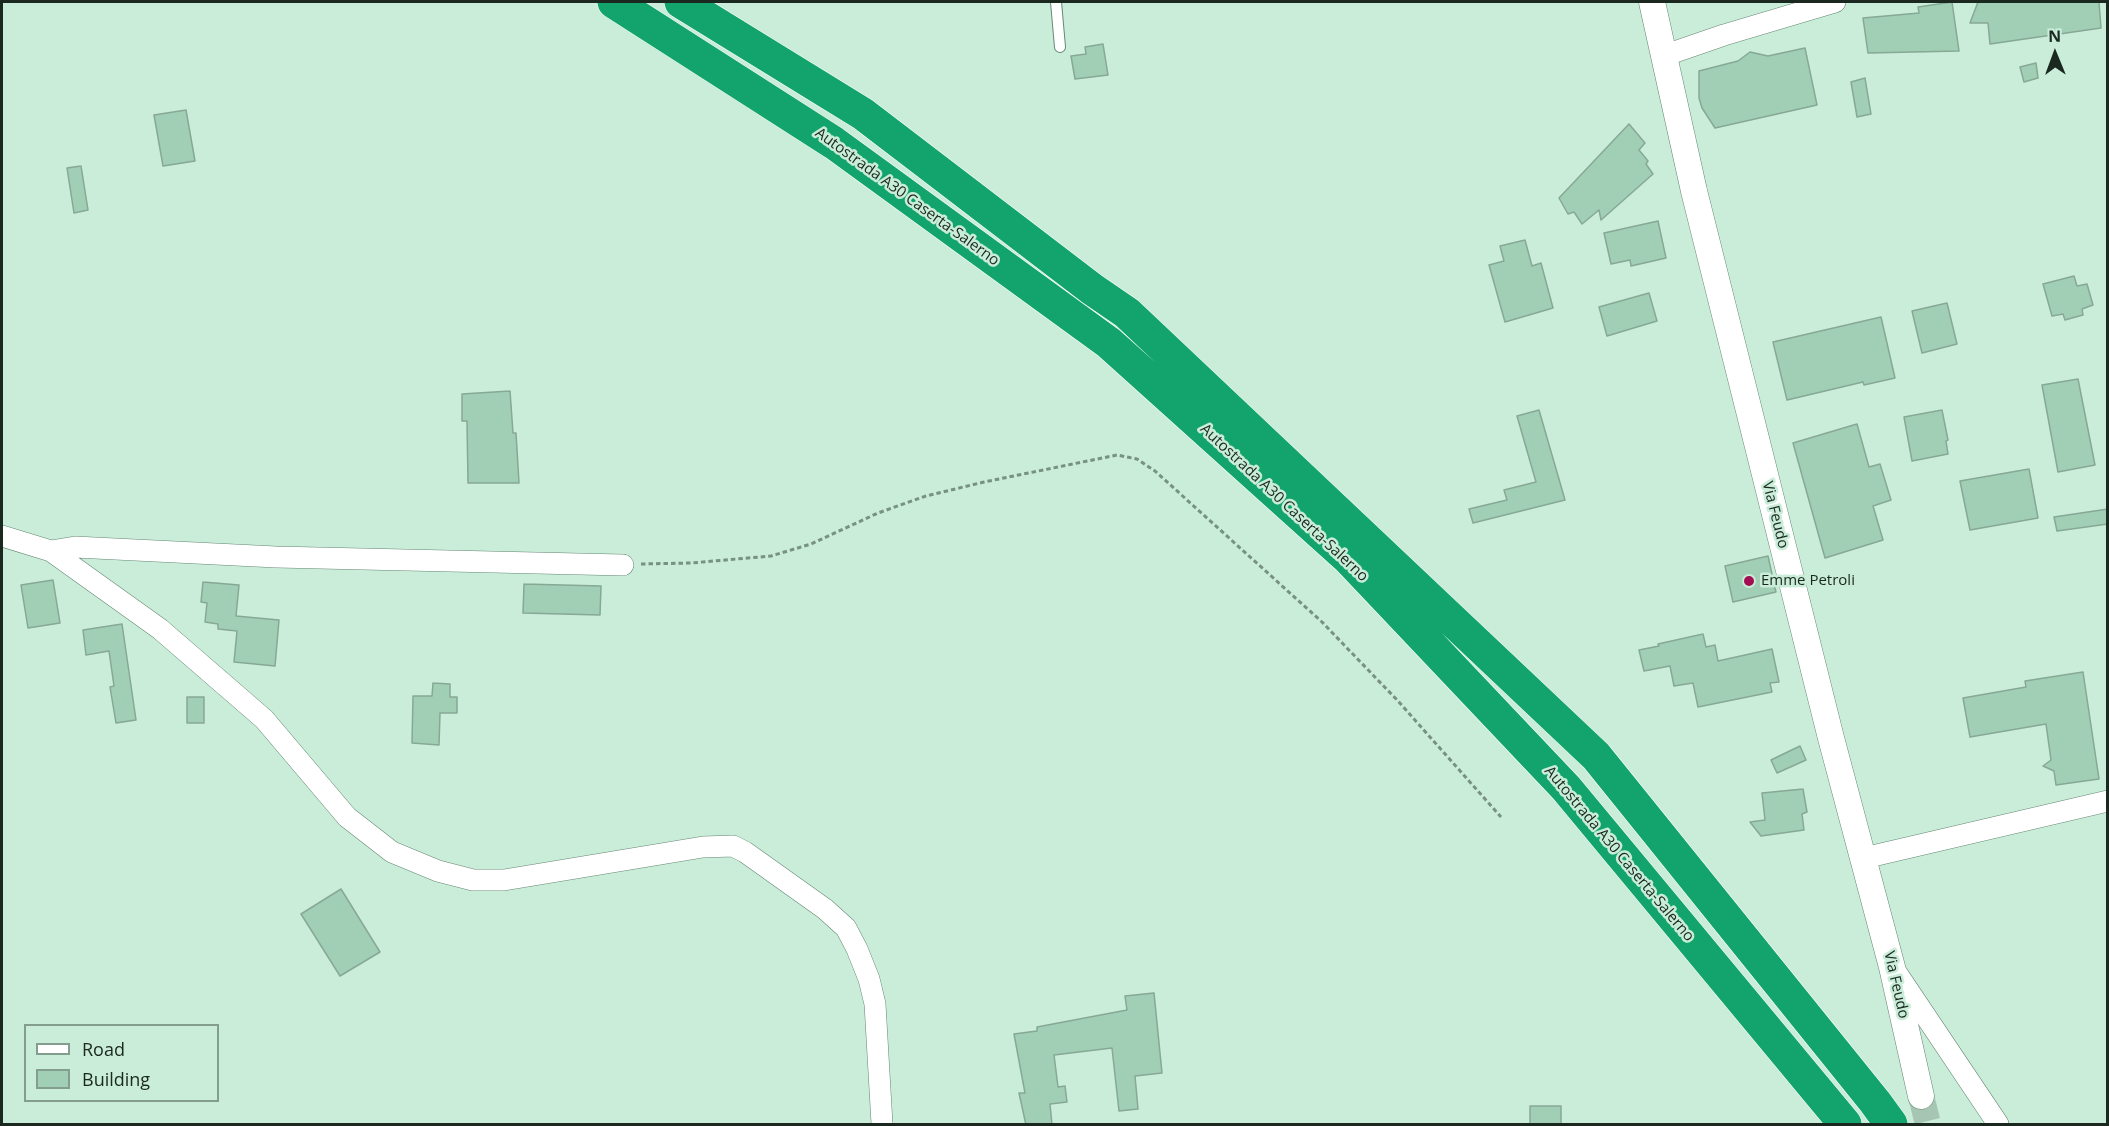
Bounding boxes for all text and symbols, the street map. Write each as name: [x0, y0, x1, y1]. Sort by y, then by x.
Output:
north arrow: [2025, 24, 2085, 84]
text: N: [2048, 25, 2061, 47]
street label: Autostrada A30 Caserta-Salerno: [811, 124, 1003, 270]
street label: Autostrada A30 Caserta-Salerno: [1196, 420, 1372, 586]
street label: Via Feudo: [1758, 480, 1792, 550]
place label: Emme Petroli: [1761, 572, 1855, 590]
marker: Emme Petroli: [1742, 574, 1756, 588]
street label: Autostrada A30 Caserta-Salerno: [1540, 763, 1698, 945]
street label: Via Feudo: [1880, 950, 1912, 1020]
legend: [24, 1024, 219, 1102]
text: Road: [82, 1037, 125, 1061]
text: Building: [82, 1067, 150, 1091]

